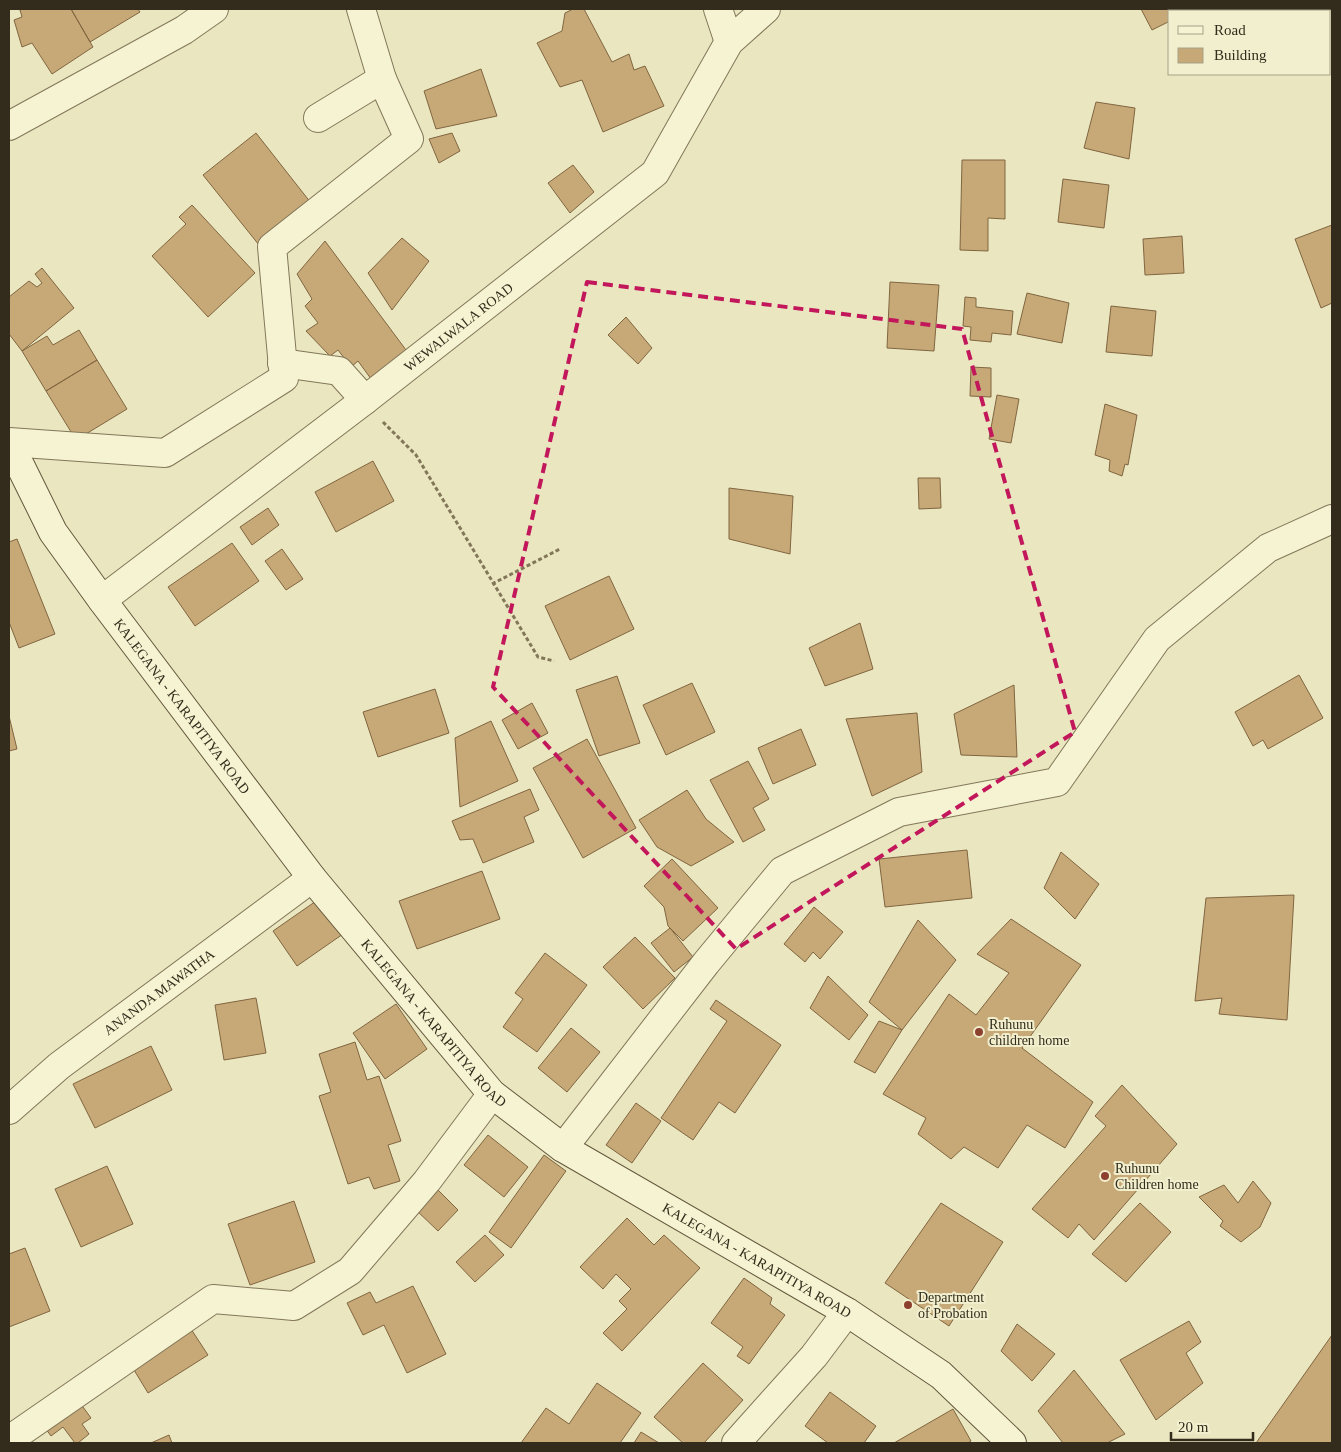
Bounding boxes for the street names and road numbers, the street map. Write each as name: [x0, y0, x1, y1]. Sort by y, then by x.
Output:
street label: WEWALWALA ROAD: [401, 280, 516, 375]
street label: KALEGANA - KARAPITIYA ROAD: [111, 616, 253, 797]
street label: KALEGANA - KARAPITIYA ROAD: [358, 936, 509, 1110]
street label: ANANDA MAWATHA: [101, 946, 218, 1038]
street label: KALEGANA - KARAPITIYA ROAD: [660, 1200, 854, 1321]

